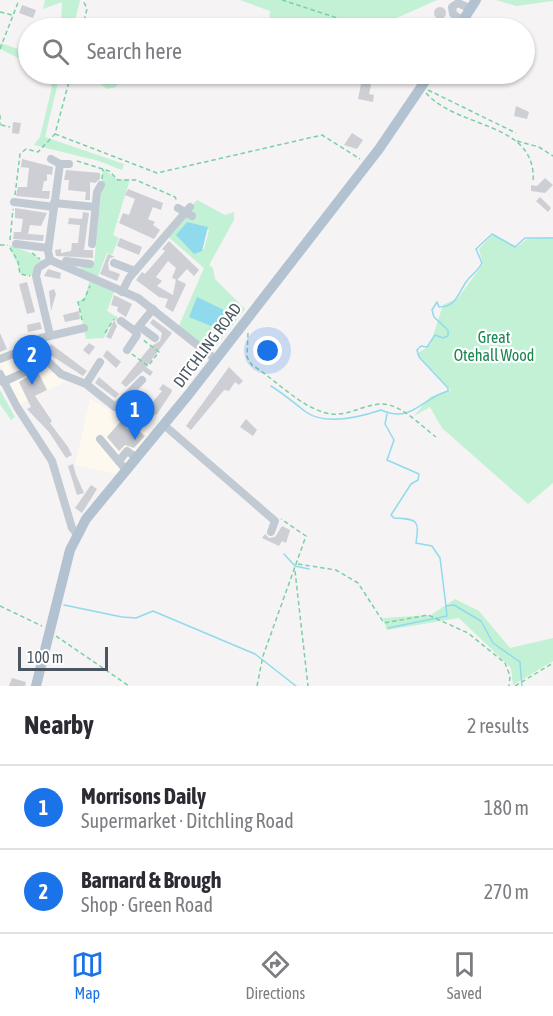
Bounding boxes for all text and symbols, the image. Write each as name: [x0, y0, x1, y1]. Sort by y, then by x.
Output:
search box: [18, 18, 535, 84]
icon: search: [39, 35, 72, 68]
text: Search here: [87, 38, 182, 64]
street label: DITCHLING ROAD: [170, 299, 244, 391]
park label: Great Otehall Wood: [454, 328, 534, 364]
pin: 2: [12, 336, 51, 385]
your location: [253, 336, 282, 365]
pin: 1: [116, 390, 154, 440]
scale bar: [18, 644, 108, 672]
text: 100 m: [27, 648, 63, 666]
text: Nearby: [24, 710, 94, 740]
text: 2 results: [467, 714, 529, 737]
text: Morrisons Daily: [81, 783, 206, 809]
text: 1: [39, 796, 48, 819]
text: 180 m: [484, 796, 529, 819]
text: Supermarket · Ditchling Road: [81, 809, 294, 832]
text: Barnard & Brough: [81, 867, 221, 893]
text: 2: [39, 880, 48, 903]
text: 270 m: [484, 880, 529, 903]
text: Shop · Green Road: [81, 893, 213, 916]
tab: Map: [71, 948, 104, 1002]
tab: Directions: [245, 948, 305, 1002]
tab: Saved: [447, 948, 482, 1002]

